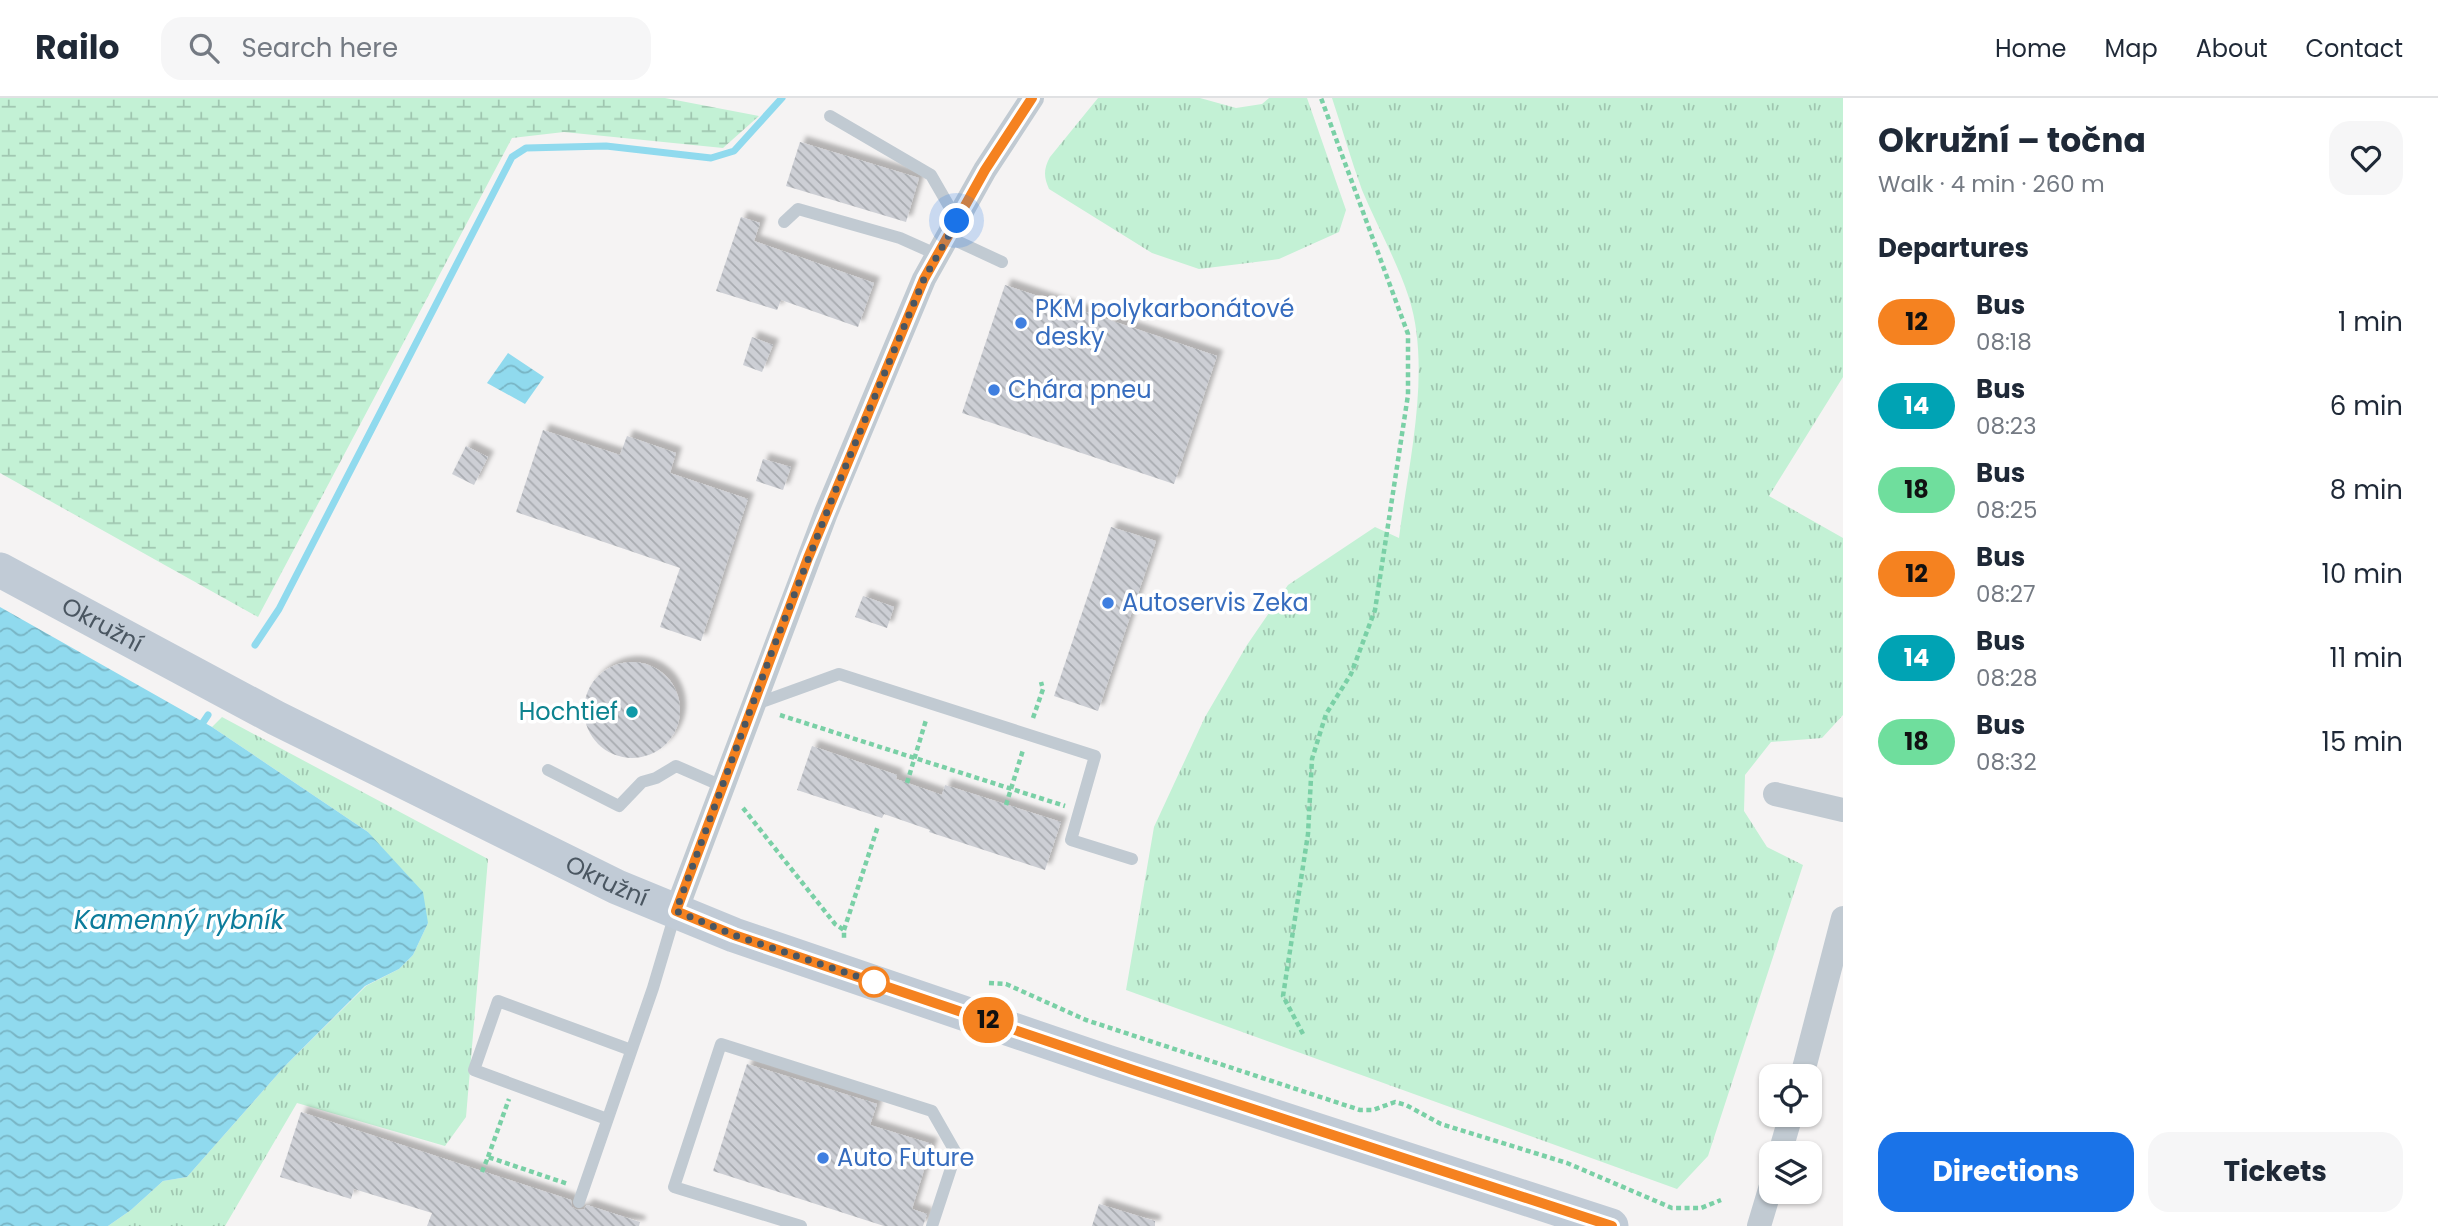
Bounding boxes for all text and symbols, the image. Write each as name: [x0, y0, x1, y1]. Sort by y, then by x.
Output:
search box: [161, 17, 651, 80]
text: Railo: [35, 24, 119, 71]
icon: search: [185, 29, 223, 67]
text: Search here: [241, 30, 398, 66]
text: Home: [1995, 32, 2067, 65]
text: Map: [2105, 32, 2158, 65]
text: About: [2196, 32, 2267, 65]
text: Contact: [2305, 32, 2403, 65]
text: Okružní – točna: [1878, 117, 2146, 164]
button: heart: [2329, 121, 2403, 195]
text: Walk · 4 min · 260 m: [1878, 168, 2105, 200]
your location: [939, 203, 974, 238]
text: Departures: [1878, 230, 2029, 266]
text: Bus: [1976, 287, 2025, 323]
place label: PKM polykarbonátové desky: [1035, 292, 1295, 353]
text: 1 min: [2338, 304, 2403, 340]
text: 12: [1905, 305, 1928, 338]
marker: PKM polykarbonátové desky: [1013, 315, 1029, 331]
text: 08:18: [1976, 326, 2032, 358]
text: Bus: [1976, 371, 2025, 407]
place label: Chára pneu: [1008, 373, 1152, 406]
marker: Chára pneu: [986, 382, 1002, 398]
text: 6 min: [2330, 388, 2403, 424]
text: 14: [1904, 389, 1929, 422]
text: 08:23: [1976, 410, 2037, 442]
text: Bus: [1976, 455, 2025, 491]
text: 8 min: [2330, 472, 2403, 508]
text: 18: [1904, 473, 1929, 506]
text: 08:25: [1976, 494, 2038, 526]
text: Bus: [1976, 539, 2025, 575]
text: 10 min: [2322, 556, 2403, 592]
text: 12: [1905, 557, 1928, 590]
text: 08:27: [1976, 578, 2036, 610]
place label: Autoservis Zeka: [1122, 586, 1309, 619]
street label: Okružní: [56, 589, 149, 660]
marker: Autoservis Zeka: [1100, 595, 1116, 611]
text: Bus: [1976, 623, 2025, 659]
text: 11 min: [2330, 640, 2403, 676]
text: 14: [1904, 641, 1929, 674]
text: 08:28: [1976, 662, 2038, 694]
place label: Hochtief: [519, 695, 618, 728]
marker: Hochtief: [624, 704, 640, 720]
text: Bus: [1976, 707, 2025, 743]
text: 15 min: [2322, 724, 2403, 760]
text: 18: [1904, 725, 1929, 758]
text: 08:32: [1976, 746, 2037, 778]
street label: Okružní: [560, 847, 653, 914]
water label: Kamenný rybník: [74, 902, 286, 938]
unlabelled marker: [859, 967, 889, 997]
line badge: 12: [956, 997, 1020, 1043]
text: 12: [977, 1003, 999, 1036]
map controls: [1759, 1064, 1822, 1204]
button: locate: [1759, 1064, 1822, 1127]
button: Directions: [1878, 1132, 2134, 1212]
button: Tickets: [2148, 1132, 2403, 1212]
place label: Auto Future: [837, 1141, 974, 1174]
button: layers: [1759, 1141, 1822, 1204]
marker: Auto Future: [815, 1150, 831, 1166]

